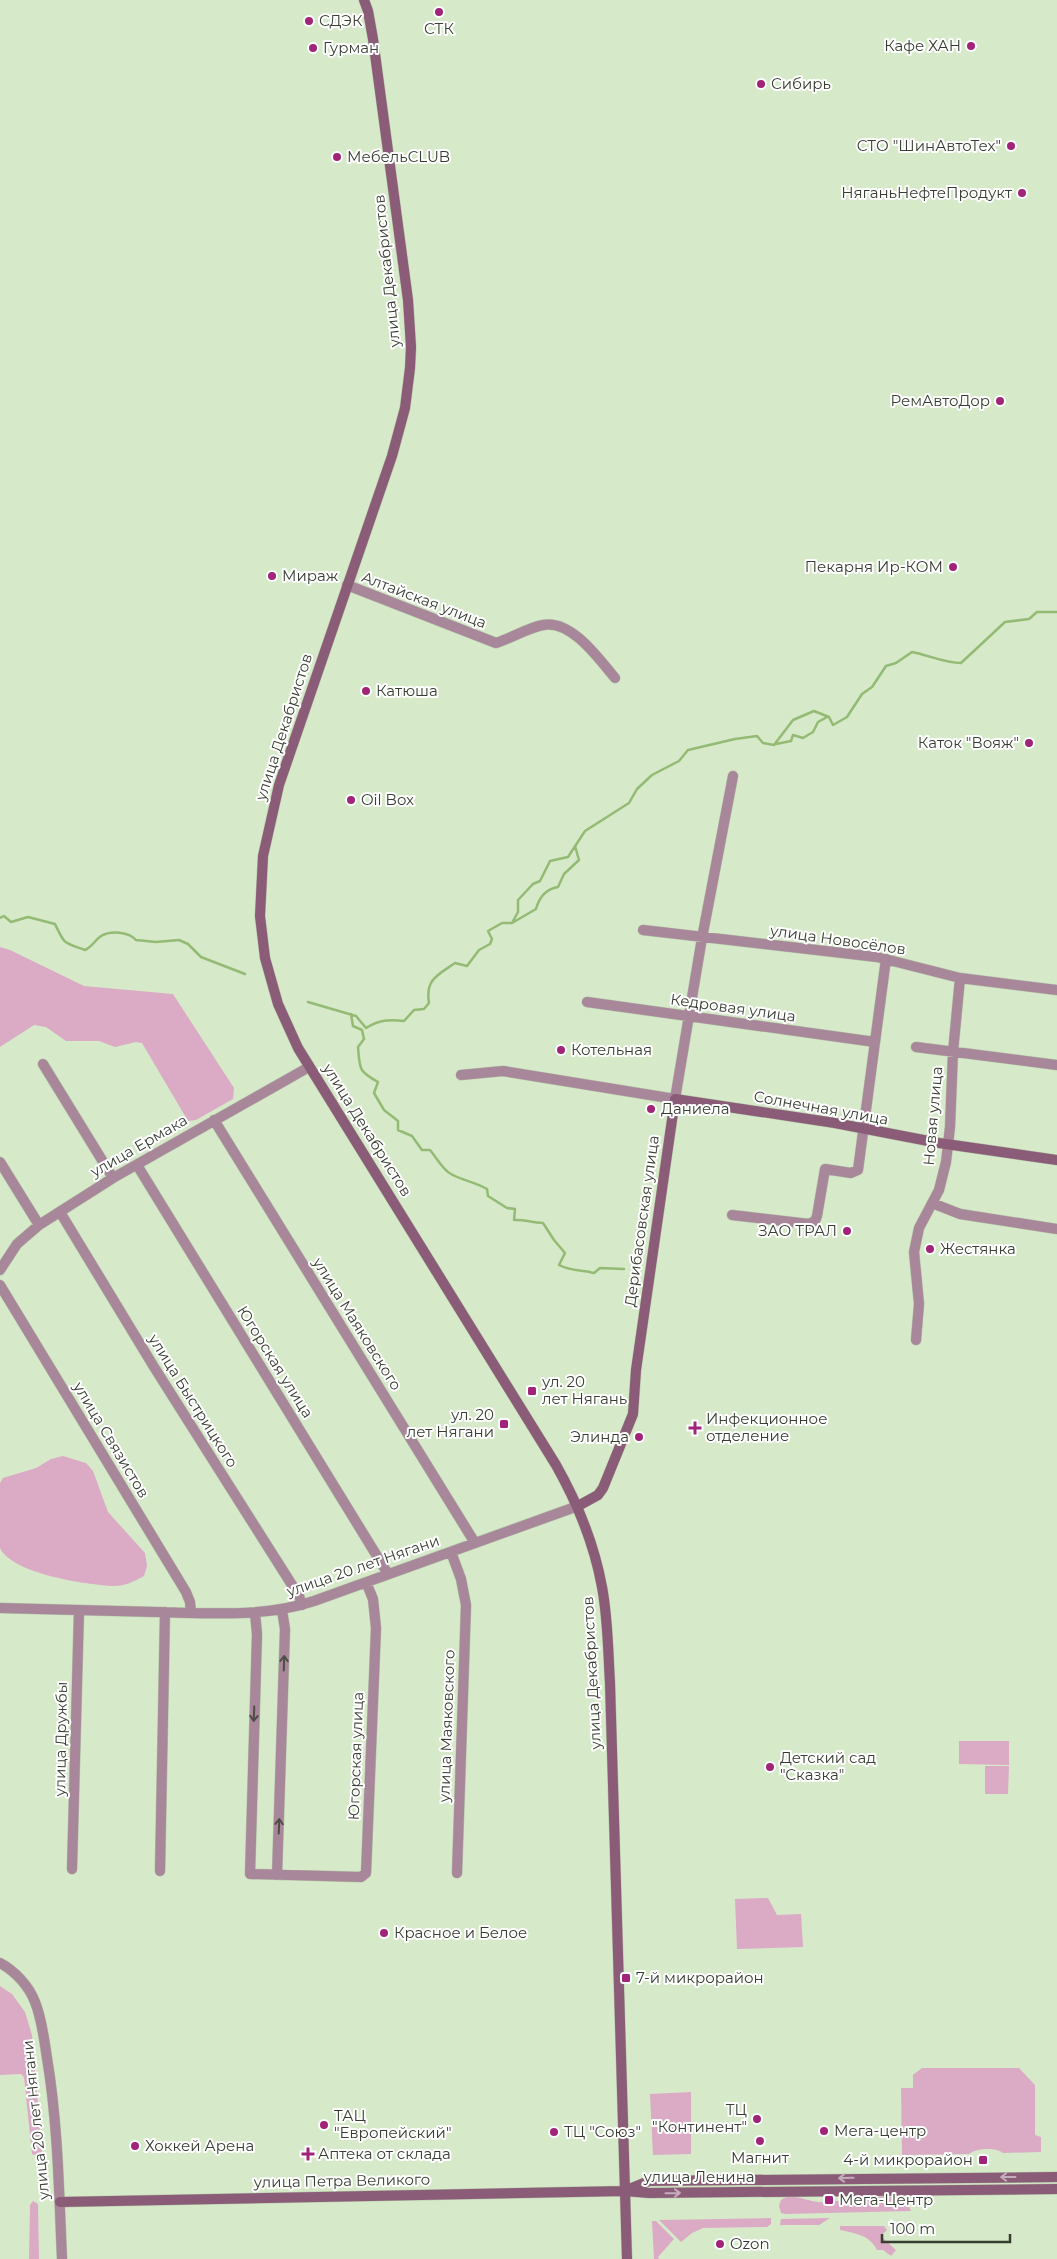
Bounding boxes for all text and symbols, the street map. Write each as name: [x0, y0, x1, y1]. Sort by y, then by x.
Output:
marker: СТК: [433, 6, 445, 18]
place label: СДЭК: [319, 11, 363, 30]
marker: СДЭК: [303, 15, 315, 27]
place label: СТК: [424, 19, 454, 38]
place label: Кафе ХАН: [884, 36, 961, 55]
place label: Гурман: [323, 38, 379, 57]
marker: Кафе ХАН: [965, 40, 977, 52]
marker: Гурман: [307, 42, 319, 54]
place label: Сибирь: [771, 74, 831, 93]
marker: Сибирь: [755, 78, 767, 90]
place label: СТО "ШинАвтоТех": [857, 136, 1001, 155]
marker: СТО "ШинАвтоТех": [1005, 140, 1017, 152]
place label: МебельCLUB: [347, 147, 450, 166]
marker: МебельCLUB: [331, 151, 343, 163]
place label: НяганьНефтеПродукт: [841, 183, 1013, 202]
marker: НяганьНефтеПродукт: [1016, 187, 1028, 199]
street label: улица Декабристов: [369, 194, 404, 349]
place label: РемАвтоДор: [890, 391, 990, 410]
marker: РемАвтоДор: [994, 395, 1006, 407]
place label: Пекарня Ир-КОМ: [805, 557, 943, 576]
marker: Пекарня Ир-КОМ: [947, 561, 959, 573]
place label: Мираж: [282, 566, 339, 585]
street label: Алтайская улица: [359, 567, 489, 632]
marker: Мираж: [266, 570, 278, 582]
street label: улица Декабристов: [251, 651, 316, 804]
place label: Катюша: [376, 681, 438, 700]
marker: Катюша: [360, 685, 372, 697]
place label: Каток "Вояж": [918, 733, 1019, 752]
marker: Каток "Вояж": [1023, 737, 1035, 749]
place label: Oil Box: [361, 790, 414, 809]
marker: Oil Box: [345, 794, 357, 806]
street label: улица Новосёлов: [768, 920, 907, 958]
street label: Кедровая улица: [669, 989, 797, 1026]
place label: Котельная: [571, 1040, 652, 1059]
marker: Котельная: [555, 1044, 567, 1056]
street label: улица Декабристов: [318, 1059, 416, 1200]
street label: Новая улица: [919, 1066, 946, 1166]
street label: Солнечная улица: [752, 1086, 890, 1129]
place label: Даниела: [661, 1099, 729, 1118]
marker: Даниела: [645, 1103, 657, 1115]
street label: улица Ермака: [86, 1110, 191, 1182]
street label: Дерибасовская улица: [620, 1134, 663, 1308]
place label: ЗАО ТРАЛ: [758, 1221, 837, 1240]
marker: ЗАО ТРАЛ: [841, 1225, 853, 1237]
place label: Жестянка: [940, 1239, 1016, 1258]
marker: Жестянка: [924, 1243, 936, 1255]
street label: улица Маяковского: [308, 1253, 406, 1394]
street label: Югорская улица: [233, 1302, 318, 1421]
street label: улица Быстрицкого: [144, 1330, 242, 1471]
place label: ул. 20 лет Нягань: [541, 1372, 627, 1408]
street label: улица Связистов: [69, 1378, 153, 1501]
marker: ул. 20 лет Нягань: [526, 1385, 538, 1397]
place label: ул. 20 лет Нягани: [407, 1405, 494, 1441]
place label: Инфекционное отделение: [706, 1409, 827, 1445]
marker: ул. 20 лет Нягани: [498, 1418, 510, 1430]
marker: Инфекционное отделение: [688, 1421, 702, 1435]
place label: Элинда: [570, 1427, 629, 1446]
marker: Элинда: [633, 1431, 645, 1443]
street label: улица 20 лет Нягани: [283, 1530, 442, 1601]
street label: улица Декабристов: [578, 1596, 605, 1751]
street label: улица Маяковского: [434, 1649, 459, 1804]
one-way arrow: [279, 1656, 289, 1672]
street label: улица Дружбы: [50, 1681, 71, 1798]
street label: Югорская улица: [344, 1691, 367, 1821]
one-way arrow: [250, 1706, 259, 1722]
place label: Детский сад "Сказка": [780, 1748, 876, 1784]
marker: Детский сад "Сказка": [764, 1761, 776, 1773]
one-way arrow: [274, 1818, 283, 1834]
place label: Красное и Белое: [394, 1923, 527, 1942]
marker: Красное и Белое: [378, 1927, 390, 1939]
place label: 7-й микрорайон: [636, 1968, 764, 1987]
marker: 7-й микрорайон: [620, 1972, 632, 1984]
street label: улица 20 лет Нягани: [18, 2039, 53, 2202]
place label: ТЦ "Континент": [652, 2100, 747, 2136]
place label: ТАЦ "Европейский": [334, 2106, 452, 2142]
marker: ТЦ "Континент": [751, 2113, 763, 2125]
marker: ТАЦ "Европейский": [318, 2119, 330, 2131]
place label: Мега-центр: [834, 2121, 926, 2140]
place label: ТЦ "Союз": [564, 2122, 641, 2141]
marker: Мега-центр: [818, 2125, 830, 2137]
marker: ТЦ "Союз": [548, 2126, 560, 2138]
marker: Магнит: [754, 2135, 766, 2147]
place label: Хоккей Арена: [145, 2136, 254, 2155]
marker: Хоккей Арена: [129, 2140, 141, 2152]
place label: Аптека от склада: [318, 2144, 451, 2163]
marker: Аптека от склада: [302, 2148, 314, 2160]
place label: Магнит: [731, 2148, 790, 2167]
place label: 4-й микрорайон: [843, 2150, 973, 2169]
marker: 4-й микрорайон: [977, 2154, 989, 2166]
street label: улица Ленина: [642, 2167, 755, 2186]
street label: улица Петра Великого: [253, 2169, 430, 2192]
one-way arrow: [1001, 2172, 1017, 2182]
one-way arrow: [838, 2173, 854, 2183]
one-way arrow: [665, 2188, 681, 2198]
place label: Мега-Центр: [839, 2190, 933, 2209]
marker: Мега-Центр: [823, 2194, 835, 2206]
scale bar: [882, 2212, 1010, 2244]
text: 100 m: [890, 2219, 935, 2238]
place label: Ozon: [730, 2234, 770, 2253]
marker: Ozon: [714, 2238, 726, 2250]

